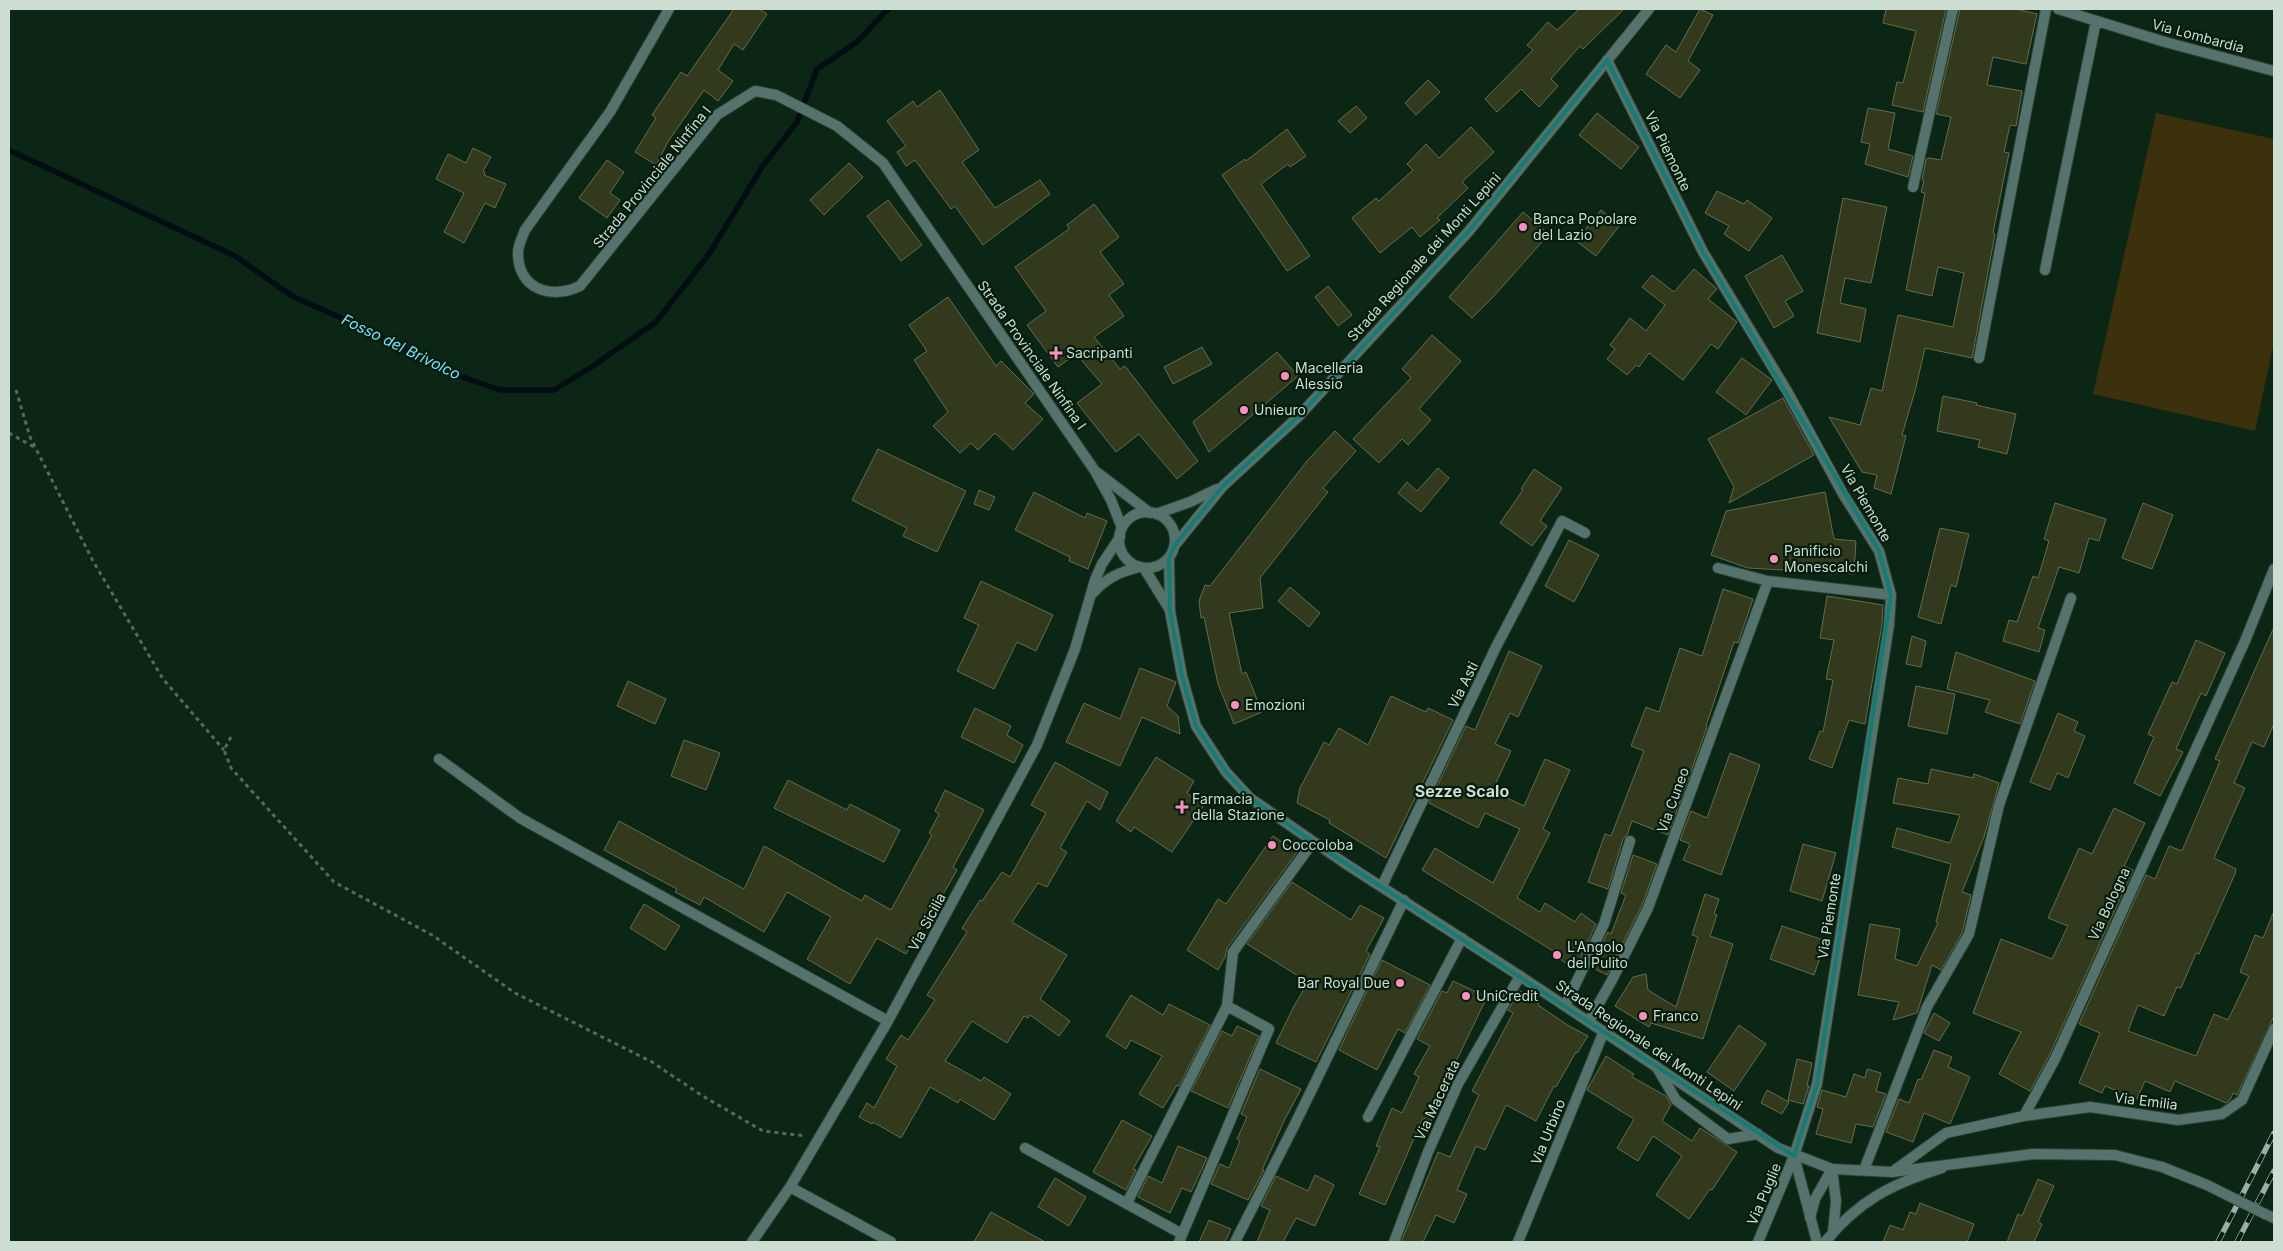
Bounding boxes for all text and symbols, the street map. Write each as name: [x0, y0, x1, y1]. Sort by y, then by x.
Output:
street label: Via Lombardia: [2150, 15, 2246, 56]
street label: Strada Provinciale Ninfina I: [589, 102, 714, 251]
street label: Via Piemonte: [1642, 108, 1695, 194]
street label: Strada Regionale dei Monti Lepini: [1343, 169, 1504, 344]
place label: Banca Popolare del Lazio: [1533, 210, 1637, 243]
marker: Banca Popolare del Lazio: [1517, 221, 1529, 233]
street label: Strada Provinciale Ninfina I: [974, 277, 1090, 433]
water label: Fosso del Brivolco: [339, 310, 464, 384]
place label: Sacripanti: [1066, 344, 1133, 361]
marker: Sacripanti: [1050, 347, 1062, 359]
place label: Macelleria Alessio: [1295, 359, 1363, 392]
marker: Macelleria Alessio: [1279, 370, 1291, 382]
place label: Unieuro: [1254, 401, 1306, 418]
marker: Unieuro: [1238, 404, 1250, 416]
street label: Via Piemonte: [1837, 461, 1896, 545]
place label: Panificio Monescalchi: [1784, 542, 1868, 575]
marker: Panificio Monescalchi: [1768, 553, 1780, 565]
street label: Via Asti: [1444, 659, 1481, 711]
place label: Emozioni: [1245, 696, 1305, 713]
marker: Emozioni: [1229, 699, 1241, 711]
street label: Via Cuneo: [1653, 765, 1692, 835]
district label: Sezze Scalo: [1415, 781, 1509, 801]
place label: Farmacia della Stazione: [1192, 790, 1285, 823]
marker: Farmacia della Stazione: [1176, 801, 1188, 813]
place label: Coccoloba: [1282, 836, 1353, 853]
marker: Coccoloba: [1266, 839, 1278, 851]
street label: Via Bologna: [2084, 864, 2133, 943]
street label: Via Piemonte: [1813, 872, 1844, 960]
street label: Via Sicilia: [904, 890, 949, 954]
place label: L'Angolo del Pulito: [1567, 938, 1628, 971]
marker: L'Angolo del Pulito: [1551, 949, 1563, 961]
place label: Bar Royal Due: [1297, 974, 1390, 991]
street label: Strada Regionale dei Monti Lepini: [1553, 976, 1746, 1113]
marker: Bar Royal Due: [1394, 977, 1406, 989]
place label: UniCredit: [1476, 987, 1538, 1004]
marker: UniCredit: [1460, 990, 1472, 1002]
place label: Franco: [1653, 1007, 1699, 1024]
marker: Franco: [1637, 1010, 1649, 1022]
street label: Via Macerata: [1410, 1057, 1463, 1143]
street label: Via Emilia: [2113, 1088, 2179, 1113]
street label: Via Urbino: [1527, 1096, 1568, 1167]
street label: Via Puglie: [1743, 1160, 1784, 1227]

